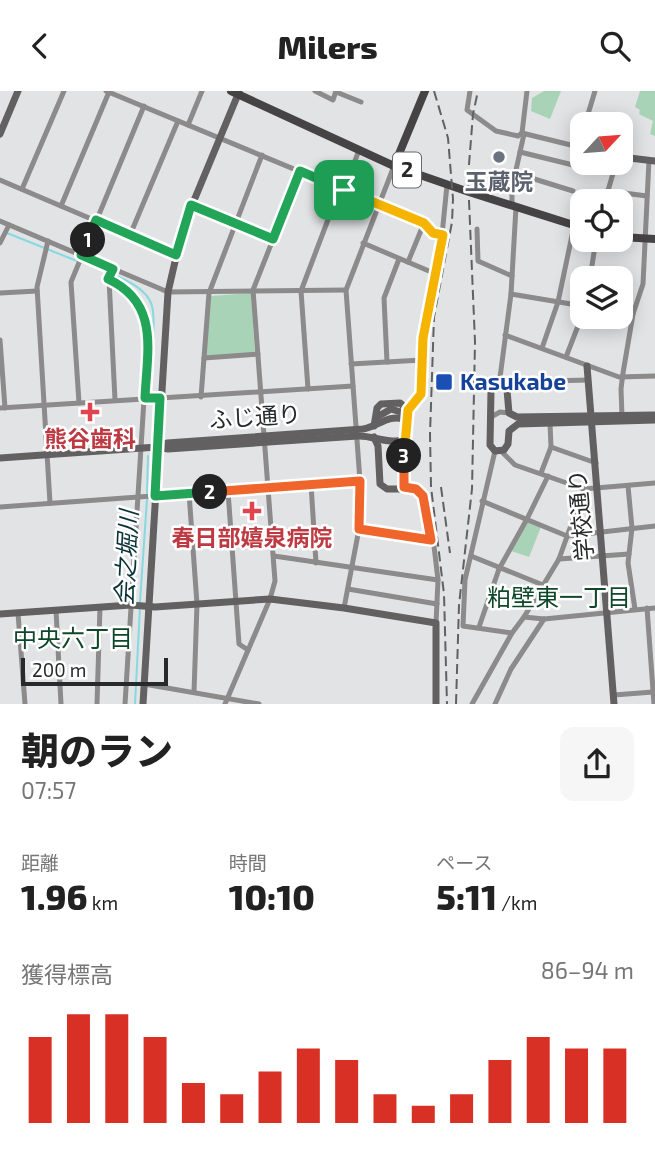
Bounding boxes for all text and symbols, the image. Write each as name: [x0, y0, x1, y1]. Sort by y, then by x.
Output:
icon: back: [21, 27, 59, 65]
text: Milers: [277, 27, 378, 65]
icon: search: [596, 27, 634, 65]
north arrow: [570, 112, 634, 175]
map controls: [570, 112, 633, 329]
marker: 玉蔵院: [491, 149, 507, 165]
road number: 2: [393, 153, 421, 187]
pin: [314, 160, 374, 220]
place label: 玉蔵院: [465, 167, 534, 195]
icon: arrive: [325, 171, 363, 209]
button: locate: [570, 189, 633, 252]
pin: 1: [70, 223, 106, 257]
text: 1: [83, 228, 92, 251]
button: layers: [570, 266, 633, 329]
place label: Kasukabe: [460, 367, 566, 395]
marker: Kasukabe: [434, 372, 454, 392]
street label: ふじ通り: [208, 399, 302, 433]
marker: 熊谷歯科: [80, 402, 100, 422]
place label: 熊谷歯科: [44, 424, 136, 452]
pin: 3: [386, 439, 422, 473]
text: 3: [398, 444, 409, 467]
street label: 学校通り: [562, 468, 598, 562]
pin: 2: [192, 475, 228, 509]
text: 2: [204, 480, 215, 503]
marker: 春日部嬉泉病院: [242, 501, 262, 521]
water label: 会之堀川: [109, 506, 143, 607]
place label: 春日部嬉泉病院: [172, 523, 333, 551]
district label: 粕壁東一丁目: [487, 582, 631, 611]
district label: 中央六丁目: [13, 623, 133, 652]
scale bar: [21, 655, 168, 687]
text: 200 m: [32, 658, 86, 681]
text: 朝のラン: [21, 727, 173, 773]
button: share: [560, 727, 634, 801]
text: 07:57: [21, 776, 76, 804]
text: 距離: [21, 851, 59, 874]
text: 時間: [229, 851, 267, 874]
text: ペース: [436, 851, 492, 874]
text: 1.96: [21, 875, 88, 917]
text: 10:10: [229, 875, 315, 917]
text: 5:11: [436, 875, 497, 917]
text: km: [88, 891, 118, 914]
text: /km: [497, 891, 537, 914]
text: 86–94 m: [541, 956, 634, 984]
text: 獲得標高: [21, 960, 113, 988]

